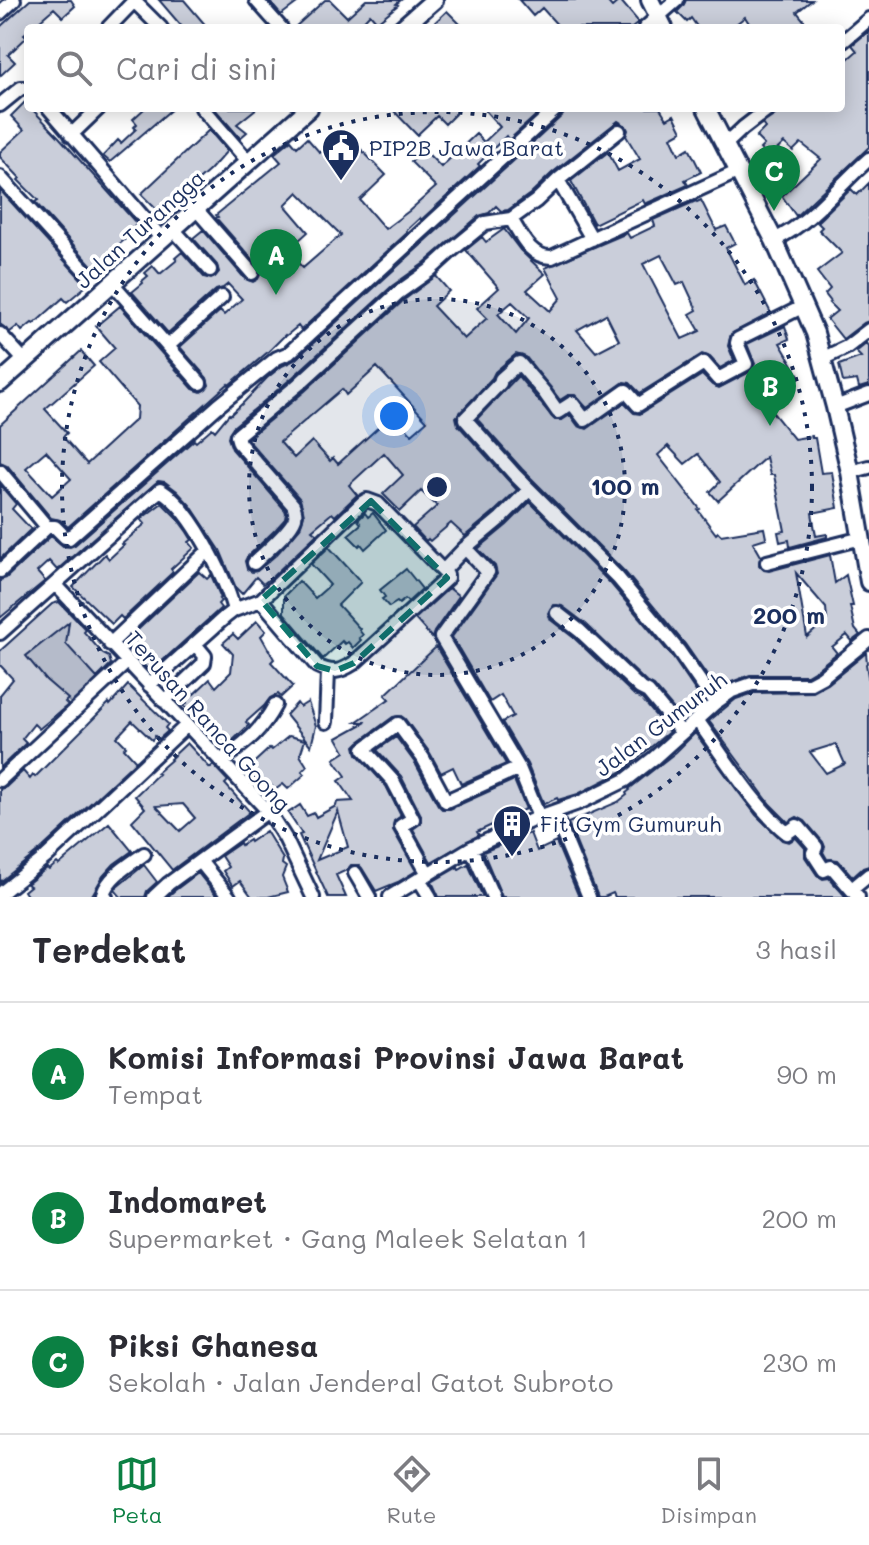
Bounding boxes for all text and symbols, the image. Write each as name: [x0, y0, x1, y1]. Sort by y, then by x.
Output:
search box: [24, 24, 845, 112]
icon: search: [52, 46, 96, 90]
text: Cari di sini: [116, 48, 277, 88]
public building icon: PIP2B Jawa Barat: [320, 127, 362, 182]
place label: PIP2B Jawa Barat: [369, 133, 564, 162]
pin: C: [748, 145, 800, 211]
street label: Jalan Turangga: [69, 163, 211, 295]
pin: A: [250, 229, 302, 295]
pin: B: [744, 360, 796, 426]
your location: [374, 396, 414, 436]
text: 100 m: [590, 470, 660, 501]
centre of rings: [423, 473, 451, 501]
text: 200 m: [753, 599, 825, 630]
street label: Terusan Ranca Goong: [119, 624, 297, 817]
street label: Jalan Gumuruh: [589, 665, 732, 783]
building icon: Fit Gym Gumuruh: [491, 803, 533, 858]
place label: Fit Gym Gumuruh: [540, 809, 722, 838]
text: Terdekat: [32, 927, 186, 972]
text: 3 hasil: [755, 932, 837, 966]
text: Komisi Informasi Provinsi Jawa Barat: [108, 1037, 684, 1077]
text: A: [49, 1057, 67, 1091]
text: 90 m: [777, 1057, 837, 1091]
text: Tempat: [108, 1077, 203, 1111]
text: Indomaret: [108, 1181, 267, 1221]
text: B: [49, 1201, 67, 1235]
text: 200 m: [761, 1201, 837, 1235]
text: Supermarket · Gang Maleek Selatan 1: [108, 1221, 588, 1255]
text: Piksi Ghanesa: [108, 1325, 318, 1365]
text: C: [48, 1345, 68, 1379]
text: 230 m: [762, 1345, 837, 1379]
text: Sekolah · Jalan Jenderal Gatot Subroto: [108, 1365, 614, 1399]
tab: Peta: [112, 1452, 163, 1529]
tab: Rute: [387, 1452, 436, 1529]
tab: Disimpan: [661, 1452, 757, 1529]

